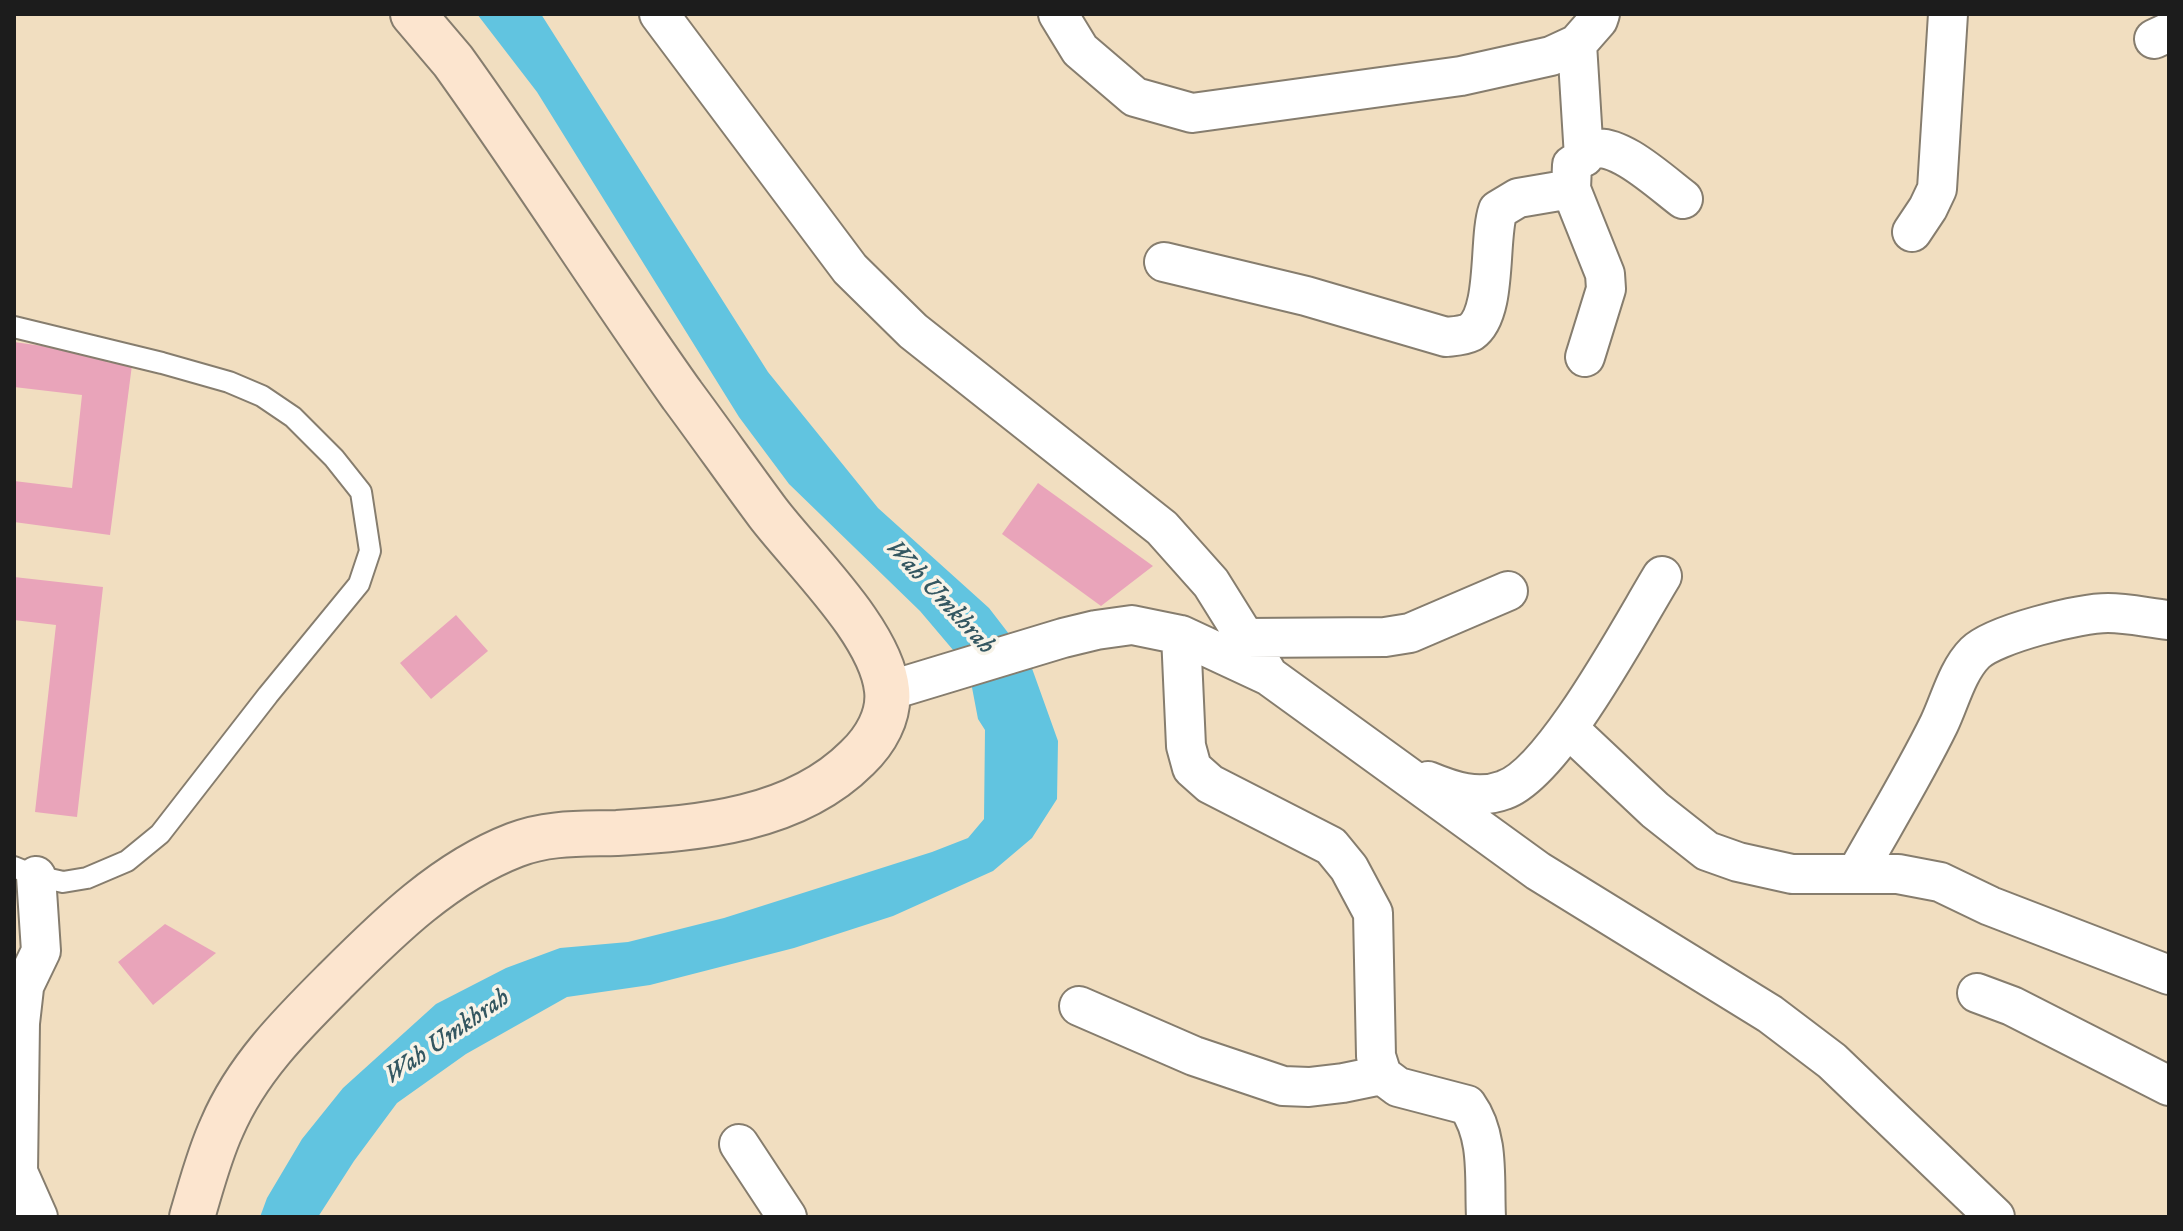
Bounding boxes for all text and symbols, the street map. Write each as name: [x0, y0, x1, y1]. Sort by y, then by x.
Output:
water label: Wah Umkhrah: [878, 534, 1000, 662]
water label: Wah Umkhrah: [379, 983, 517, 1093]

